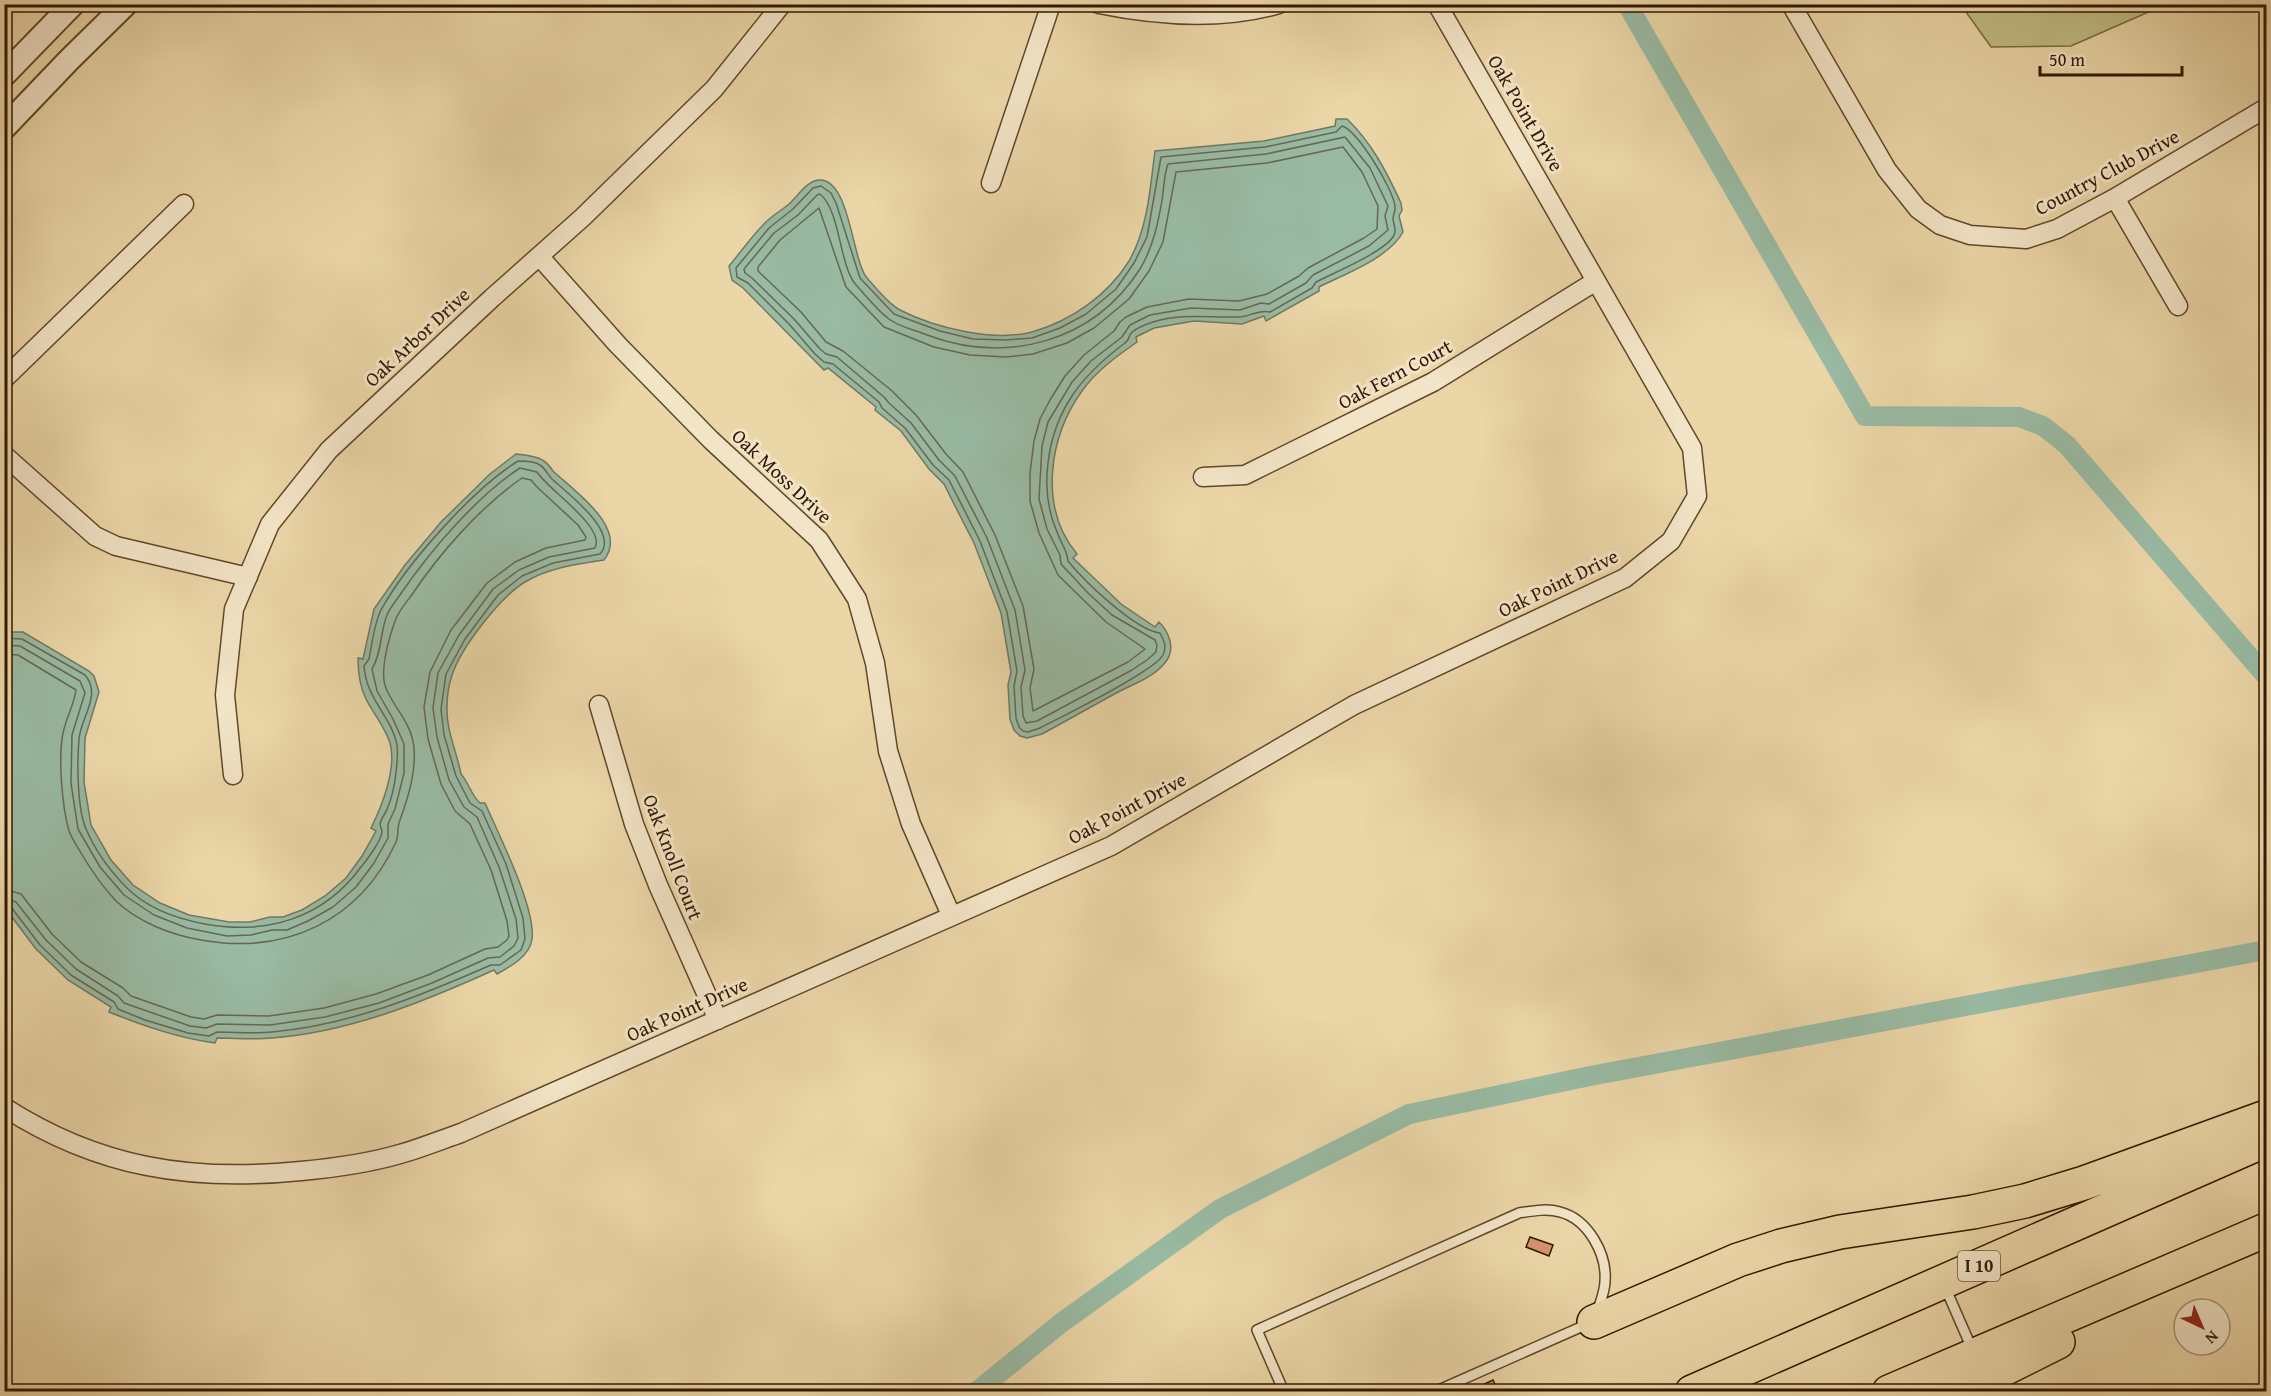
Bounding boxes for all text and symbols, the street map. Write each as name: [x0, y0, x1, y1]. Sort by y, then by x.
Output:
scale bar: [2040, 39, 2182, 77]
text: 50 m: [2049, 46, 2085, 73]
street label: Oak Point Drive: [1481, 49, 1572, 176]
street label: Country Club Drive: [2029, 121, 2184, 222]
street label: Oak Arbor Drive: [358, 280, 476, 393]
street label: Oak Fern Court: [1333, 331, 1457, 416]
street label: Oak Moss Drive: [726, 421, 839, 530]
street label: Oak Point Drive: [1493, 541, 1623, 624]
street label: Oak Point Drive: [1062, 764, 1191, 851]
street label: Oak Knoll Court: [636, 790, 711, 924]
street label: Oak Point Drive: [621, 969, 752, 1048]
road number: I 10: [1958, 1251, 2000, 1281]
north arrow: [2172, 1297, 2232, 1357]
text: N: [2200, 1325, 2225, 1350]

